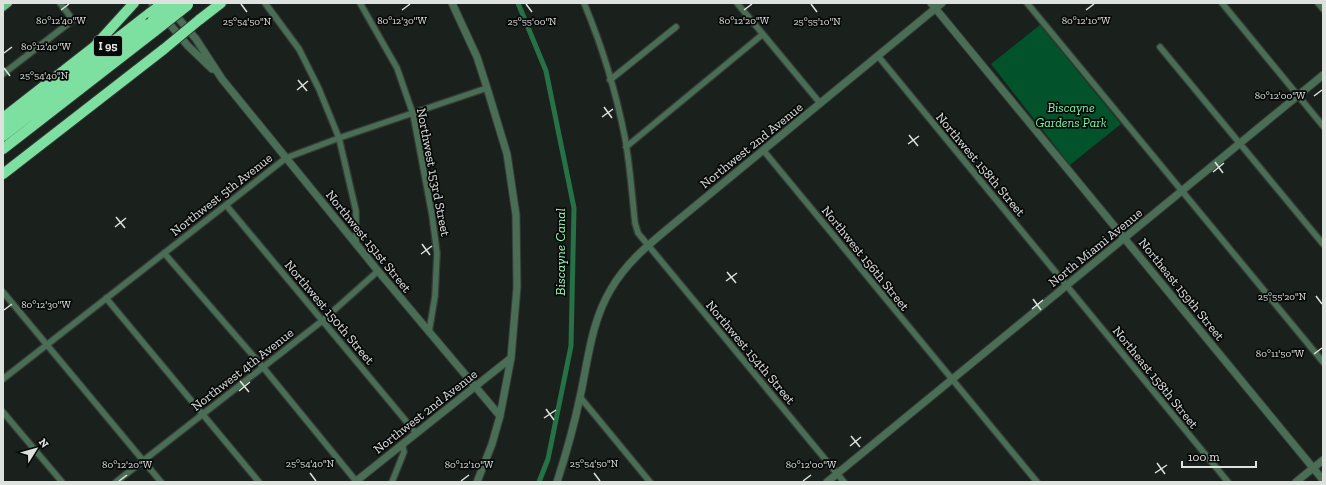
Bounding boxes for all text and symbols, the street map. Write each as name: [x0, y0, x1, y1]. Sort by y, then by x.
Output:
text: 80°12'40"W: [36, 15, 87, 27]
text: 80°12'30"W: [377, 15, 428, 27]
text: 80°12'20"W: [719, 15, 770, 27]
text: 80°12'10"W: [1062, 15, 1111, 27]
text: 25°54'50"N: [223, 16, 272, 28]
text: 25°55'00"N: [508, 16, 557, 28]
text: 25°55'10"N: [793, 16, 841, 28]
road number: I 95: [94, 36, 122, 56]
text: 80°12'40"W: [21, 41, 72, 53]
text: 25°54'40"N: [20, 70, 69, 82]
text: 80°12'00"W: [1255, 90, 1306, 102]
street label: Northwest 2nd Avenue: [697, 99, 806, 191]
park label: Biscayne Gardens Park: [1035, 100, 1107, 130]
street label: Northwest 153rd Street: [414, 107, 453, 238]
street label: Northwest 158th Street: [933, 110, 1028, 219]
street label: Northwest 5th Avenue: [167, 150, 275, 239]
street label: Northwest 151st Street: [323, 187, 415, 296]
street label: Northwest 156th Street: [819, 203, 913, 314]
street label: North Miami Avenue: [1045, 205, 1145, 290]
water label: Biscayne Canal: [552, 208, 569, 296]
street label: Northeast 159th Street: [1136, 235, 1228, 344]
street label: Northwest 150th Street: [282, 257, 378, 367]
text: 25°55'20"N: [1258, 291, 1307, 303]
street label: Northwest 154th Street: [703, 297, 798, 407]
text: 80°12'30"W: [21, 299, 72, 311]
street label: Northeast 158th Street: [1110, 323, 1202, 432]
street label: Northwest 4th Avenue: [188, 325, 296, 414]
text: 80°11'50"W: [1256, 348, 1305, 360]
street label: Northwest 2nd Avenue: [370, 366, 480, 457]
north arrow: [16, 429, 56, 469]
text: N: [36, 436, 52, 451]
scale bar: [1182, 443, 1256, 469]
text: 100 m: [1188, 450, 1220, 464]
text: 25°54'40"N: [286, 458, 335, 470]
text: 25°54'50"N: [570, 458, 619, 470]
text: 80°12'20"W: [102, 459, 153, 471]
text: 80°12'10"W: [445, 459, 494, 471]
text: 80°12'00"W: [786, 459, 837, 471]

